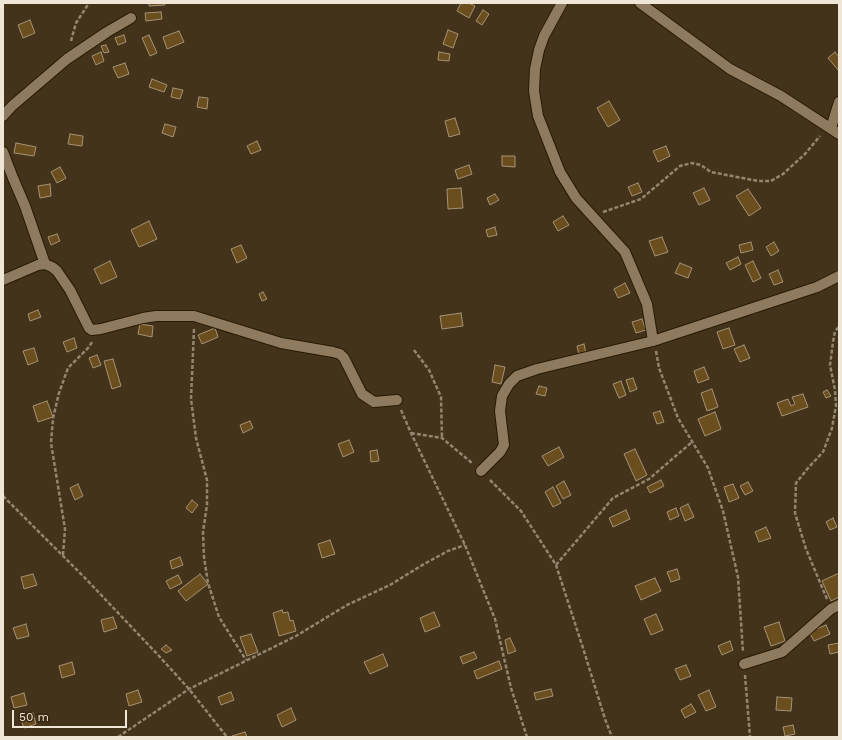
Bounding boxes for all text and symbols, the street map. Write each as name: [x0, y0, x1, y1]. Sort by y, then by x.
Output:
scale bar: [14, 702, 129, 728]
text: 50 m: [19, 710, 49, 724]

